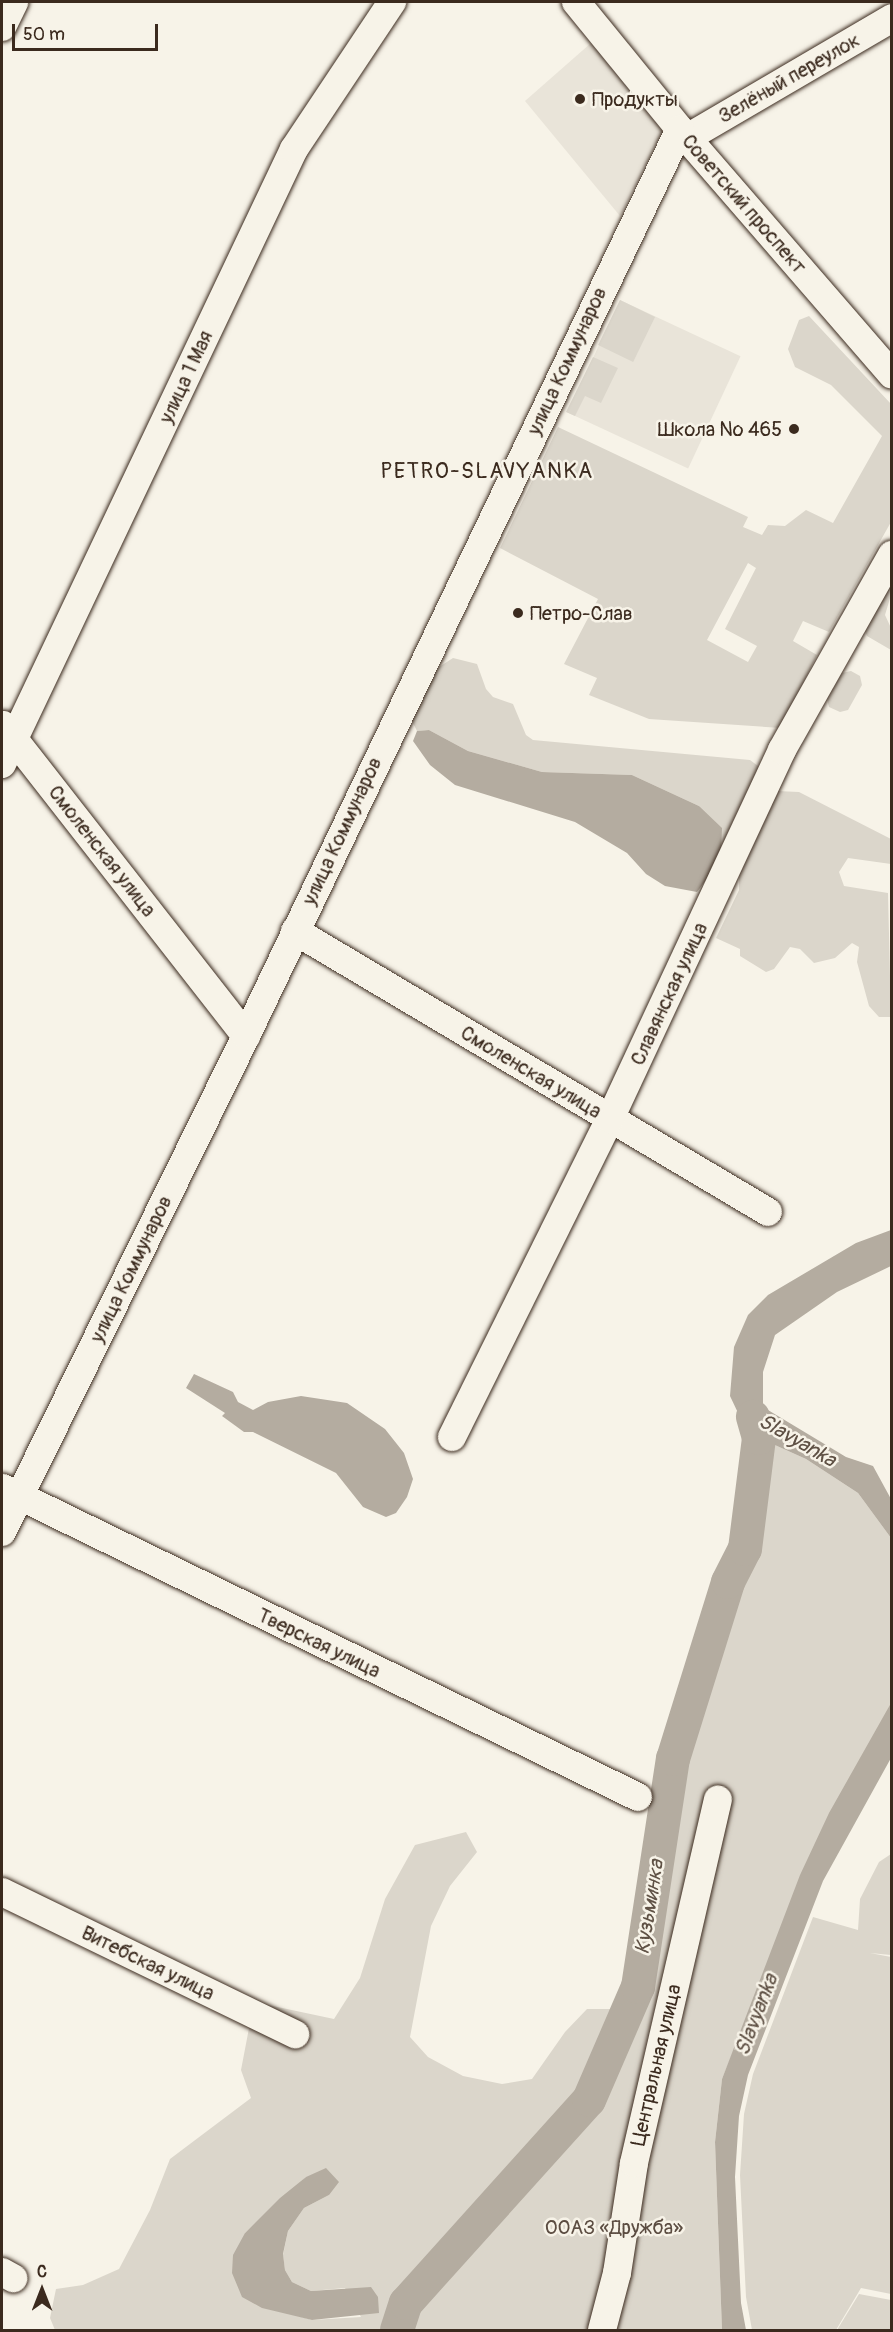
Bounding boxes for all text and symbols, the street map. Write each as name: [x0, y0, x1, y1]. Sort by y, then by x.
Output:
scale bar: [15, 12, 160, 50]
text: 50 m: [23, 23, 65, 46]
street label: Зелёный переулок: [714, 28, 864, 128]
place label: Продукты: [592, 87, 678, 111]
marker: Продукты: [573, 92, 587, 106]
street label: Советский проспект: [677, 129, 811, 279]
street label: улица Коммунаров: [522, 283, 612, 439]
street label: улица 1 Мая: [154, 327, 218, 427]
place label: Школа № 465: [658, 417, 782, 441]
marker: Школа № 465: [787, 422, 801, 436]
district label: PETRO-SLAVYANKA: [380, 459, 594, 485]
place label: Петро-Слав: [530, 601, 633, 625]
marker: Петро-Слав: [511, 606, 525, 620]
street label: улица Коммунаров: [297, 753, 387, 909]
street label: Смоленская улица: [43, 781, 161, 921]
street label: Славянская улица: [625, 919, 713, 1069]
street label: Смоленская улица: [456, 1021, 606, 1123]
street label: улица Коммунаров: [85, 1192, 177, 1346]
water label: Slavyanka: [754, 1409, 840, 1473]
street label: Тверская улица: [254, 1603, 384, 1683]
water label: Кузьминка: [630, 1858, 670, 1956]
street label: Витебская улица: [78, 1920, 218, 2006]
water label: Slavyanka: [730, 1971, 784, 2059]
street label: Центральная улица: [626, 1982, 686, 2148]
park label: ООАЗ «Дружба»: [545, 2215, 683, 2239]
north arrow: [12, 2260, 72, 2320]
text: С: [37, 2262, 47, 2282]

